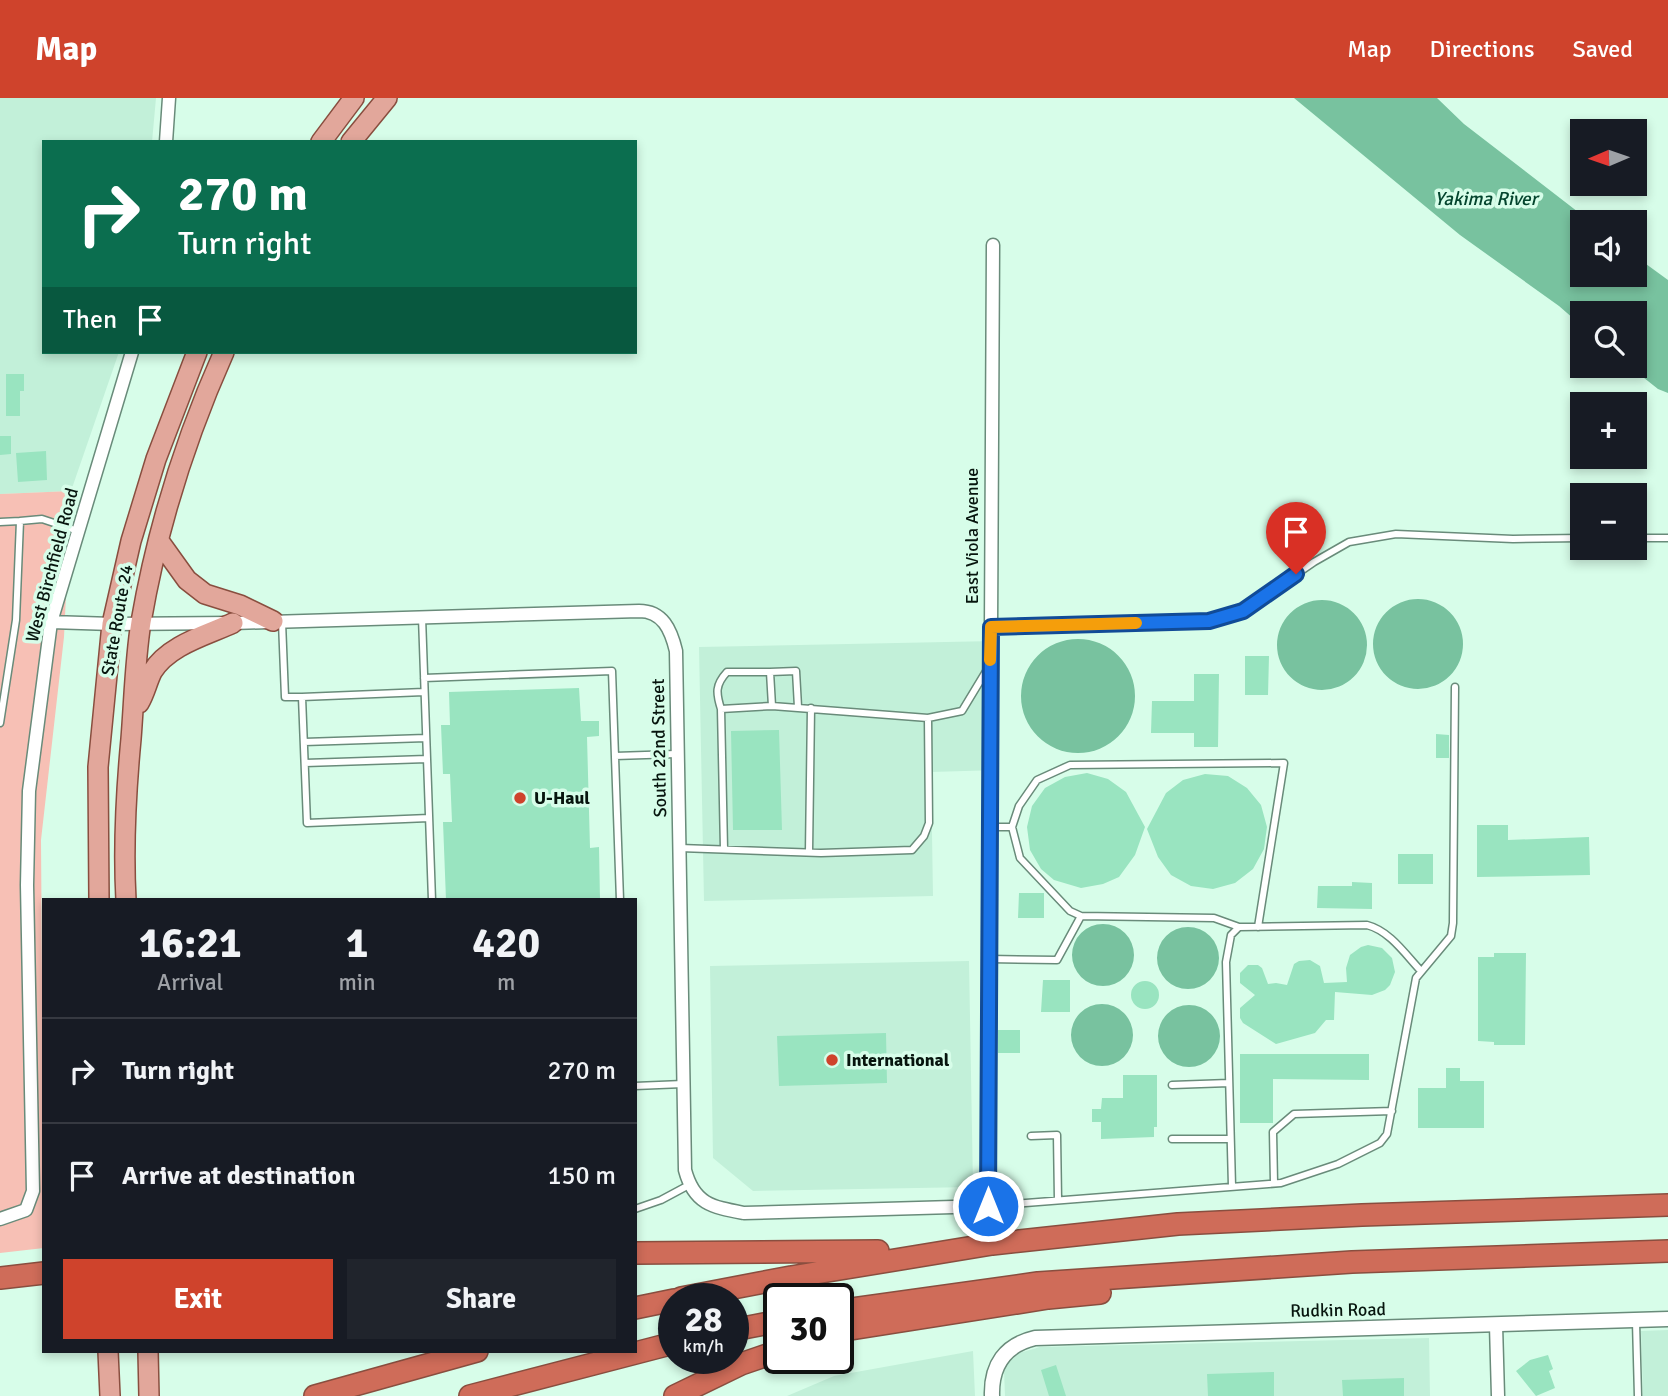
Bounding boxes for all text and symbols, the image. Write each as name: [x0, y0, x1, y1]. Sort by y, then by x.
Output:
text: Map: [35, 29, 97, 70]
text: Map: [1347, 34, 1392, 64]
text: Directions: [1430, 34, 1535, 64]
text: Saved: [1573, 34, 1633, 64]
north arrow: [1570, 119, 1647, 196]
map controls: [1570, 119, 1647, 560]
text: 270 m: [178, 164, 308, 224]
icon: right: [63, 168, 154, 259]
water label: Yakima River: [1434, 187, 1541, 211]
button: sound: [1570, 210, 1647, 287]
text: Turn right: [178, 224, 311, 263]
icon: arrive: [131, 301, 169, 339]
button: search: [1570, 301, 1647, 378]
text: Then: [63, 304, 117, 336]
button: +: [1570, 392, 1647, 469]
street label: East Viola Avenue: [961, 468, 983, 604]
button: −: [1570, 483, 1647, 560]
street label: West Birchfield Road: [21, 485, 83, 645]
pin: [1266, 502, 1326, 574]
icon: arrive: [1277, 513, 1315, 551]
street label: State Route 24: [96, 562, 138, 677]
street label: South 22nd Street: [647, 678, 671, 818]
place label: U-Haul: [534, 787, 590, 809]
marker: U-Haul: [512, 790, 528, 806]
text: 16:21: [139, 918, 242, 969]
text: 1: [346, 918, 368, 969]
text: 420: [472, 918, 540, 969]
text: Arrival: [157, 968, 223, 997]
text: min: [338, 968, 376, 997]
text: m: [497, 968, 515, 997]
place label: International: [846, 1049, 950, 1071]
icon: right: [63, 1052, 101, 1090]
marker: International: [824, 1052, 840, 1068]
text: Turn right: [122, 1055, 234, 1087]
text: 270 m: [547, 1055, 616, 1087]
icon: arrive: [63, 1157, 101, 1195]
text: Arrive at destination: [122, 1160, 355, 1192]
text: 150 m: [547, 1160, 616, 1192]
position arrow: [951, 1169, 1025, 1243]
button: Exit: [63, 1259, 333, 1339]
button: Share: [347, 1259, 616, 1339]
speed limit sign: 30: [763, 1283, 854, 1374]
text: 28: [685, 1298, 722, 1341]
street label: Rudkin Road: [1290, 1298, 1386, 1322]
text: km/h: [683, 1335, 724, 1357]

